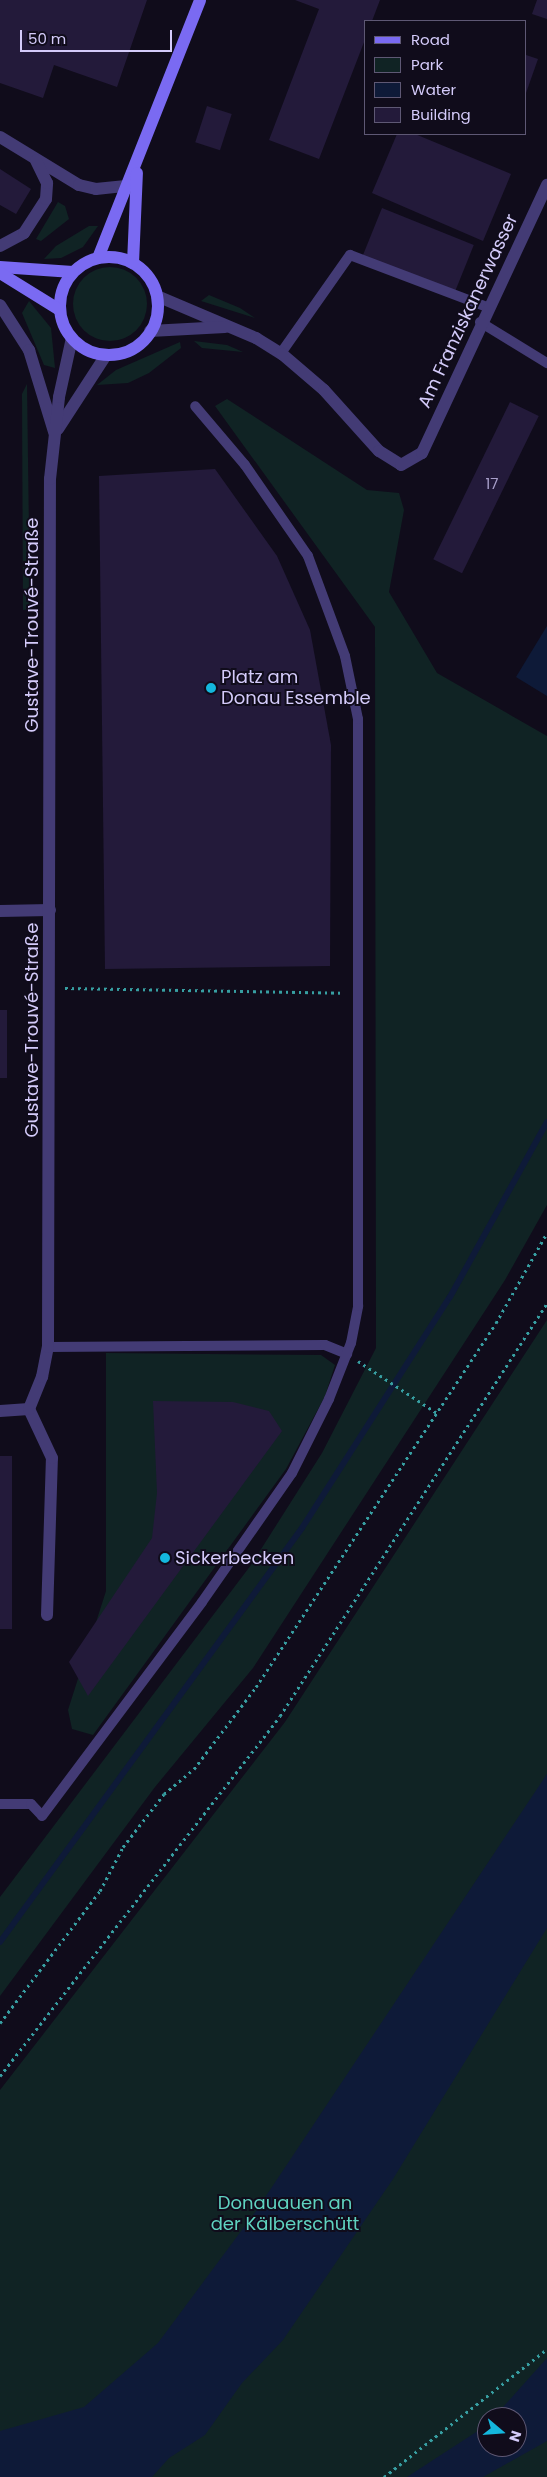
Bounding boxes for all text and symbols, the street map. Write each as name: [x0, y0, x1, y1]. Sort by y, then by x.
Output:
scale bar: [22, 20, 175, 52]
legend: [364, 20, 527, 135]
text: 50 m: [28, 28, 66, 49]
text: Road: [411, 29, 450, 50]
text: Park: [411, 54, 443, 75]
text: Water: [411, 79, 456, 100]
text: Building: [411, 104, 471, 125]
street label: Am Franziskanerwasser: [414, 211, 522, 411]
house number: 17: [486, 475, 498, 493]
street label: Gustave-Trouvé-Straße: [21, 518, 43, 732]
place label: Platz am Donau Essemble: [221, 667, 371, 710]
marker: Platz am Donau Essemble: [205, 682, 217, 694]
street label: Gustave-Trouvé-Straße: [21, 923, 43, 1137]
place label: Sickerbecken: [175, 1547, 294, 1569]
marker: Sickerbecken: [159, 1552, 171, 1564]
park label: Donauauen an der Kälberschütt: [211, 2193, 359, 2236]
north arrow: [477, 2407, 527, 2457]
text: N: [504, 2428, 526, 2444]

